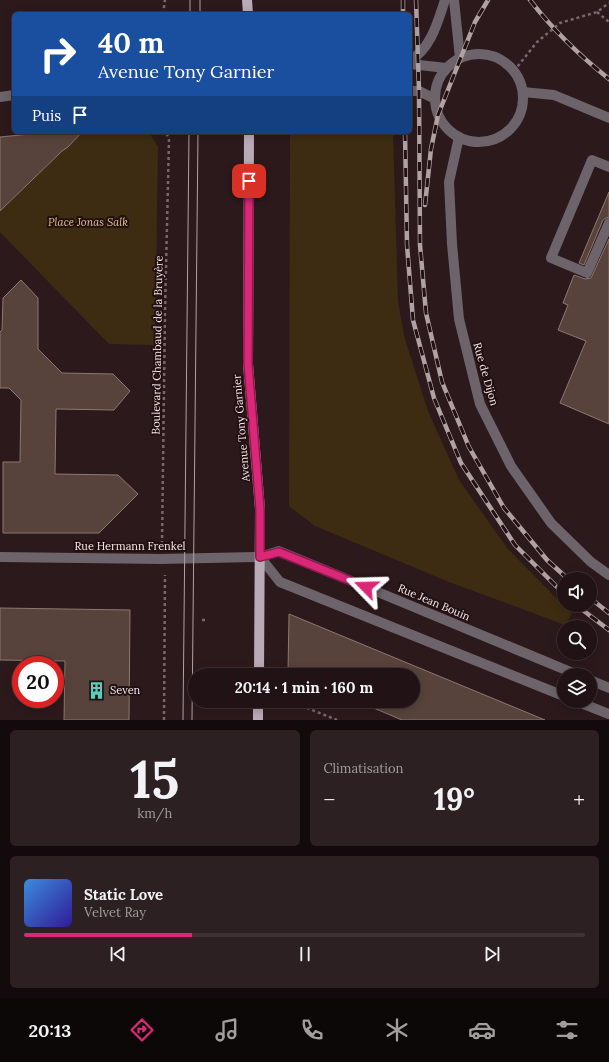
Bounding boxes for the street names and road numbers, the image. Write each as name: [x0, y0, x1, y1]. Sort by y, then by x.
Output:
street label: Boulevard Chambaud de la Bruyère: [148, 255, 166, 435]
street label: Rue de Dijon: [470, 341, 502, 407]
street label: Avenue Tony Garnier: [229, 373, 253, 483]
street label: Rue Hermann Frenkel: [74, 539, 186, 553]
street label: Rue Jean Bouin: [396, 580, 472, 624]

